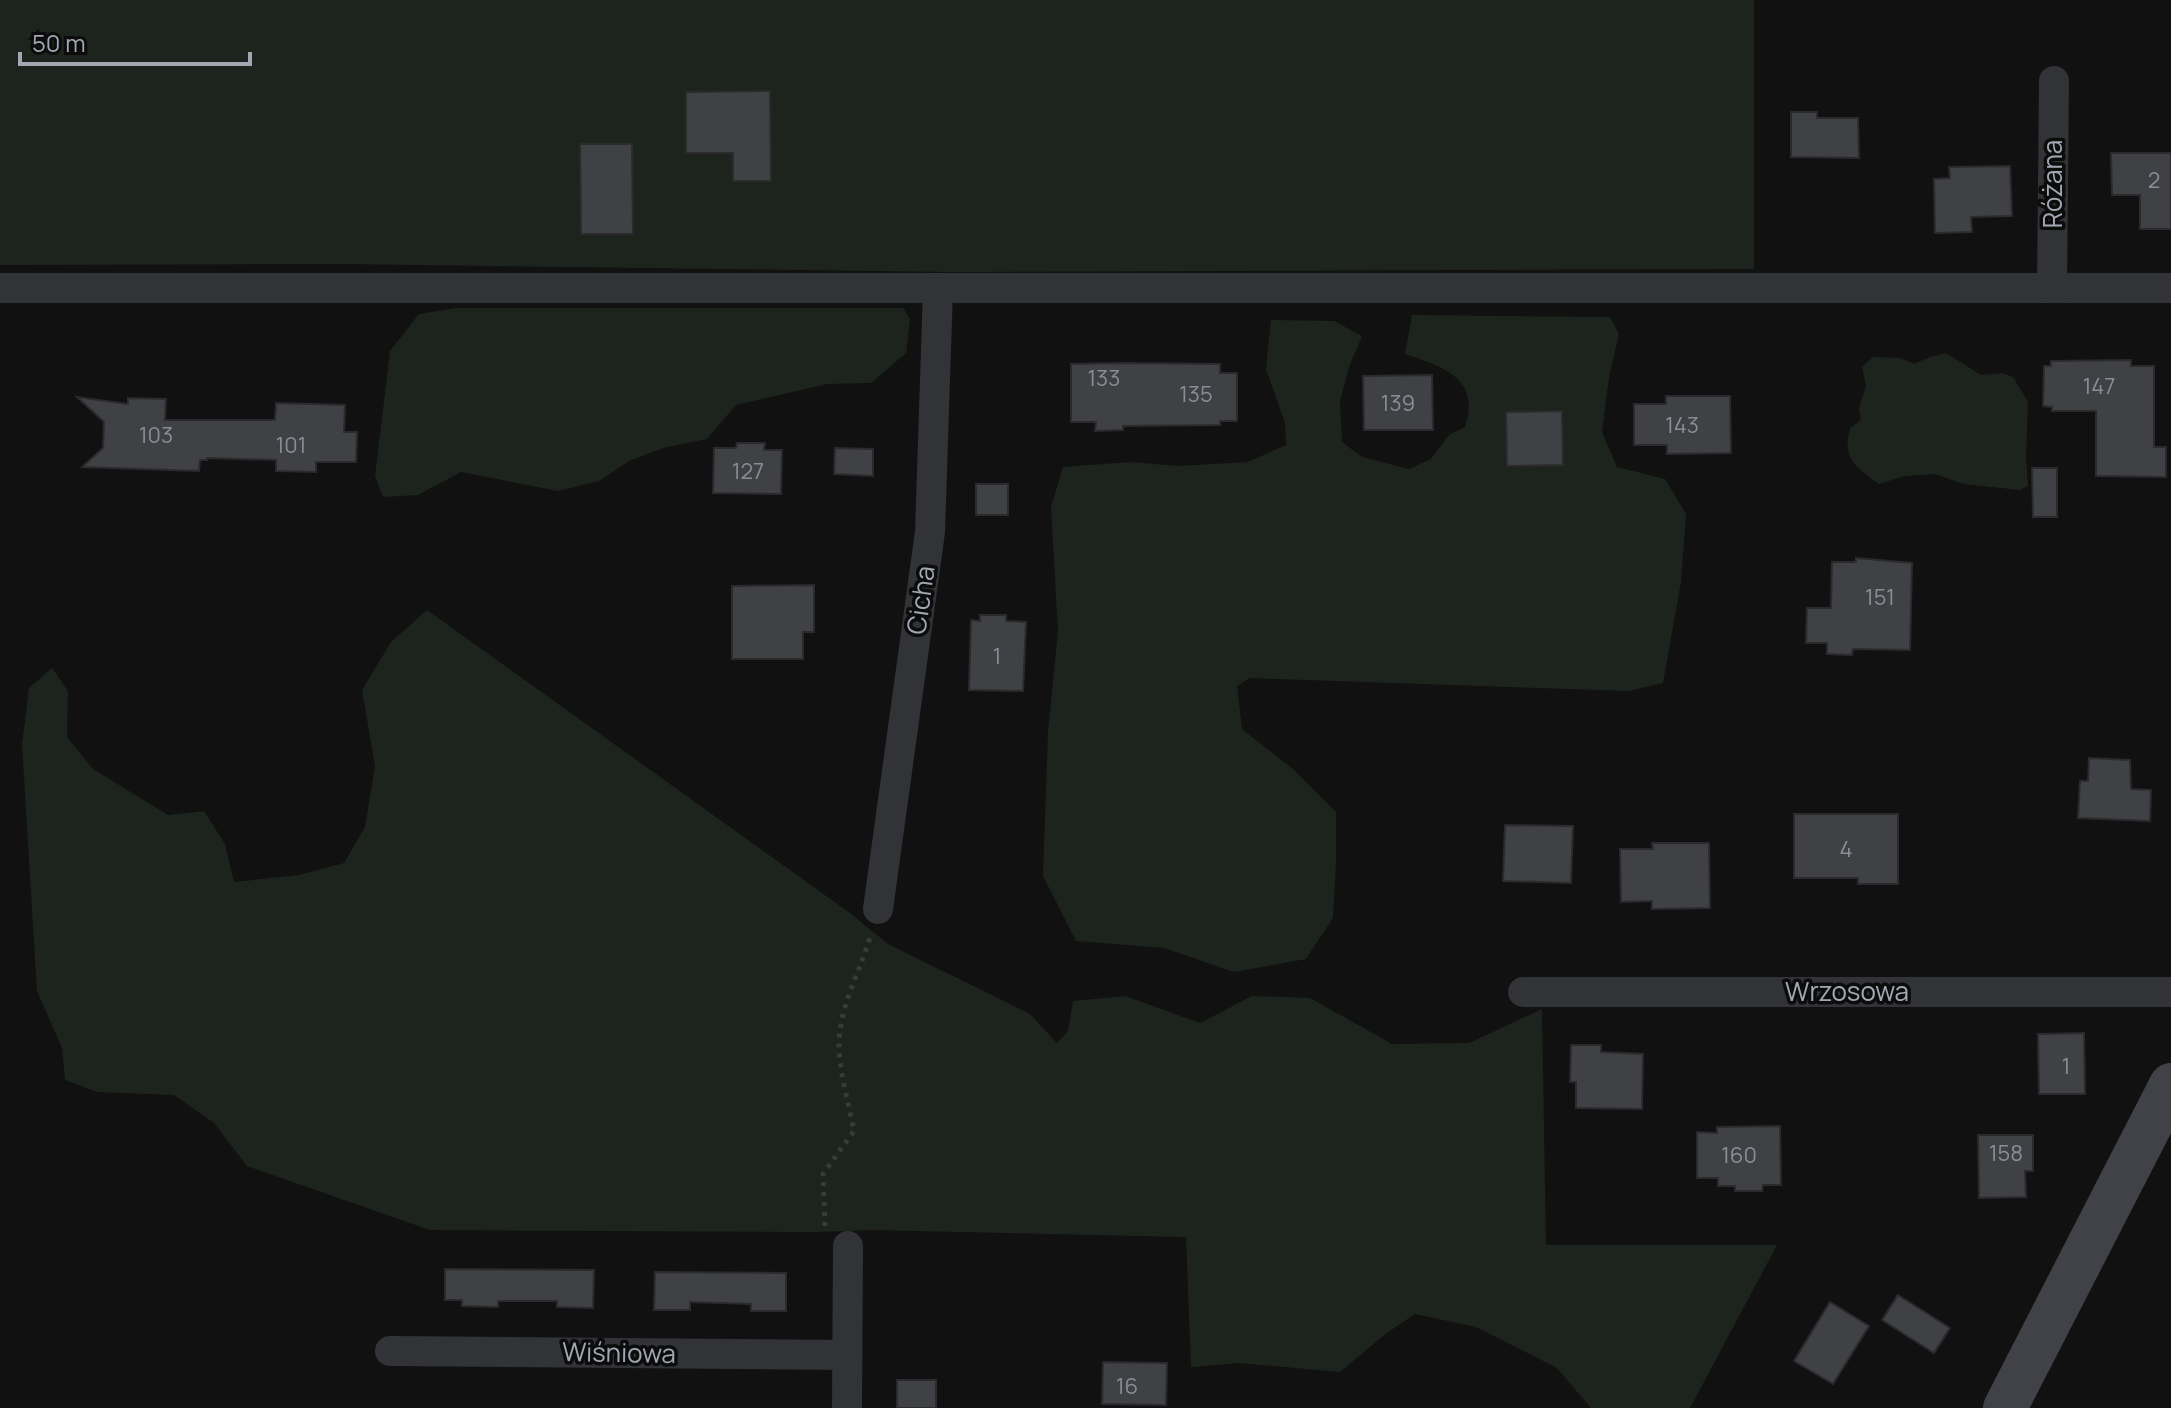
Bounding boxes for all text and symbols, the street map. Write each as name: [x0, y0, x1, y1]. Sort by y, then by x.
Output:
scale bar: [20, 16, 250, 66]
text: 50 m: [32, 26, 86, 59]
street label: Różana: [2034, 140, 2070, 228]
house number: 2: [2148, 165, 2160, 195]
house number: 133: [1088, 363, 1120, 393]
house number: 147: [2083, 371, 2115, 401]
house number: 135: [1179, 379, 1213, 409]
house number: 139: [1381, 388, 1415, 418]
house number: 143: [1665, 410, 1699, 440]
house number: 103: [139, 420, 173, 450]
house number: 101: [276, 430, 306, 460]
house number: 127: [732, 456, 764, 486]
street label: Cicha: [897, 563, 943, 637]
house number: 151: [1865, 582, 1895, 612]
house number: 1: [993, 641, 1001, 671]
house number: 4: [1840, 834, 1852, 864]
street label: Wrzosowa: [1785, 973, 1909, 1009]
house number: 1: [2062, 1051, 2070, 1081]
house number: 158: [1989, 1138, 2023, 1168]
house number: 160: [1721, 1140, 1757, 1170]
street label: Wiśniowa: [562, 1333, 676, 1371]
house number: 16: [1116, 1371, 1138, 1401]

